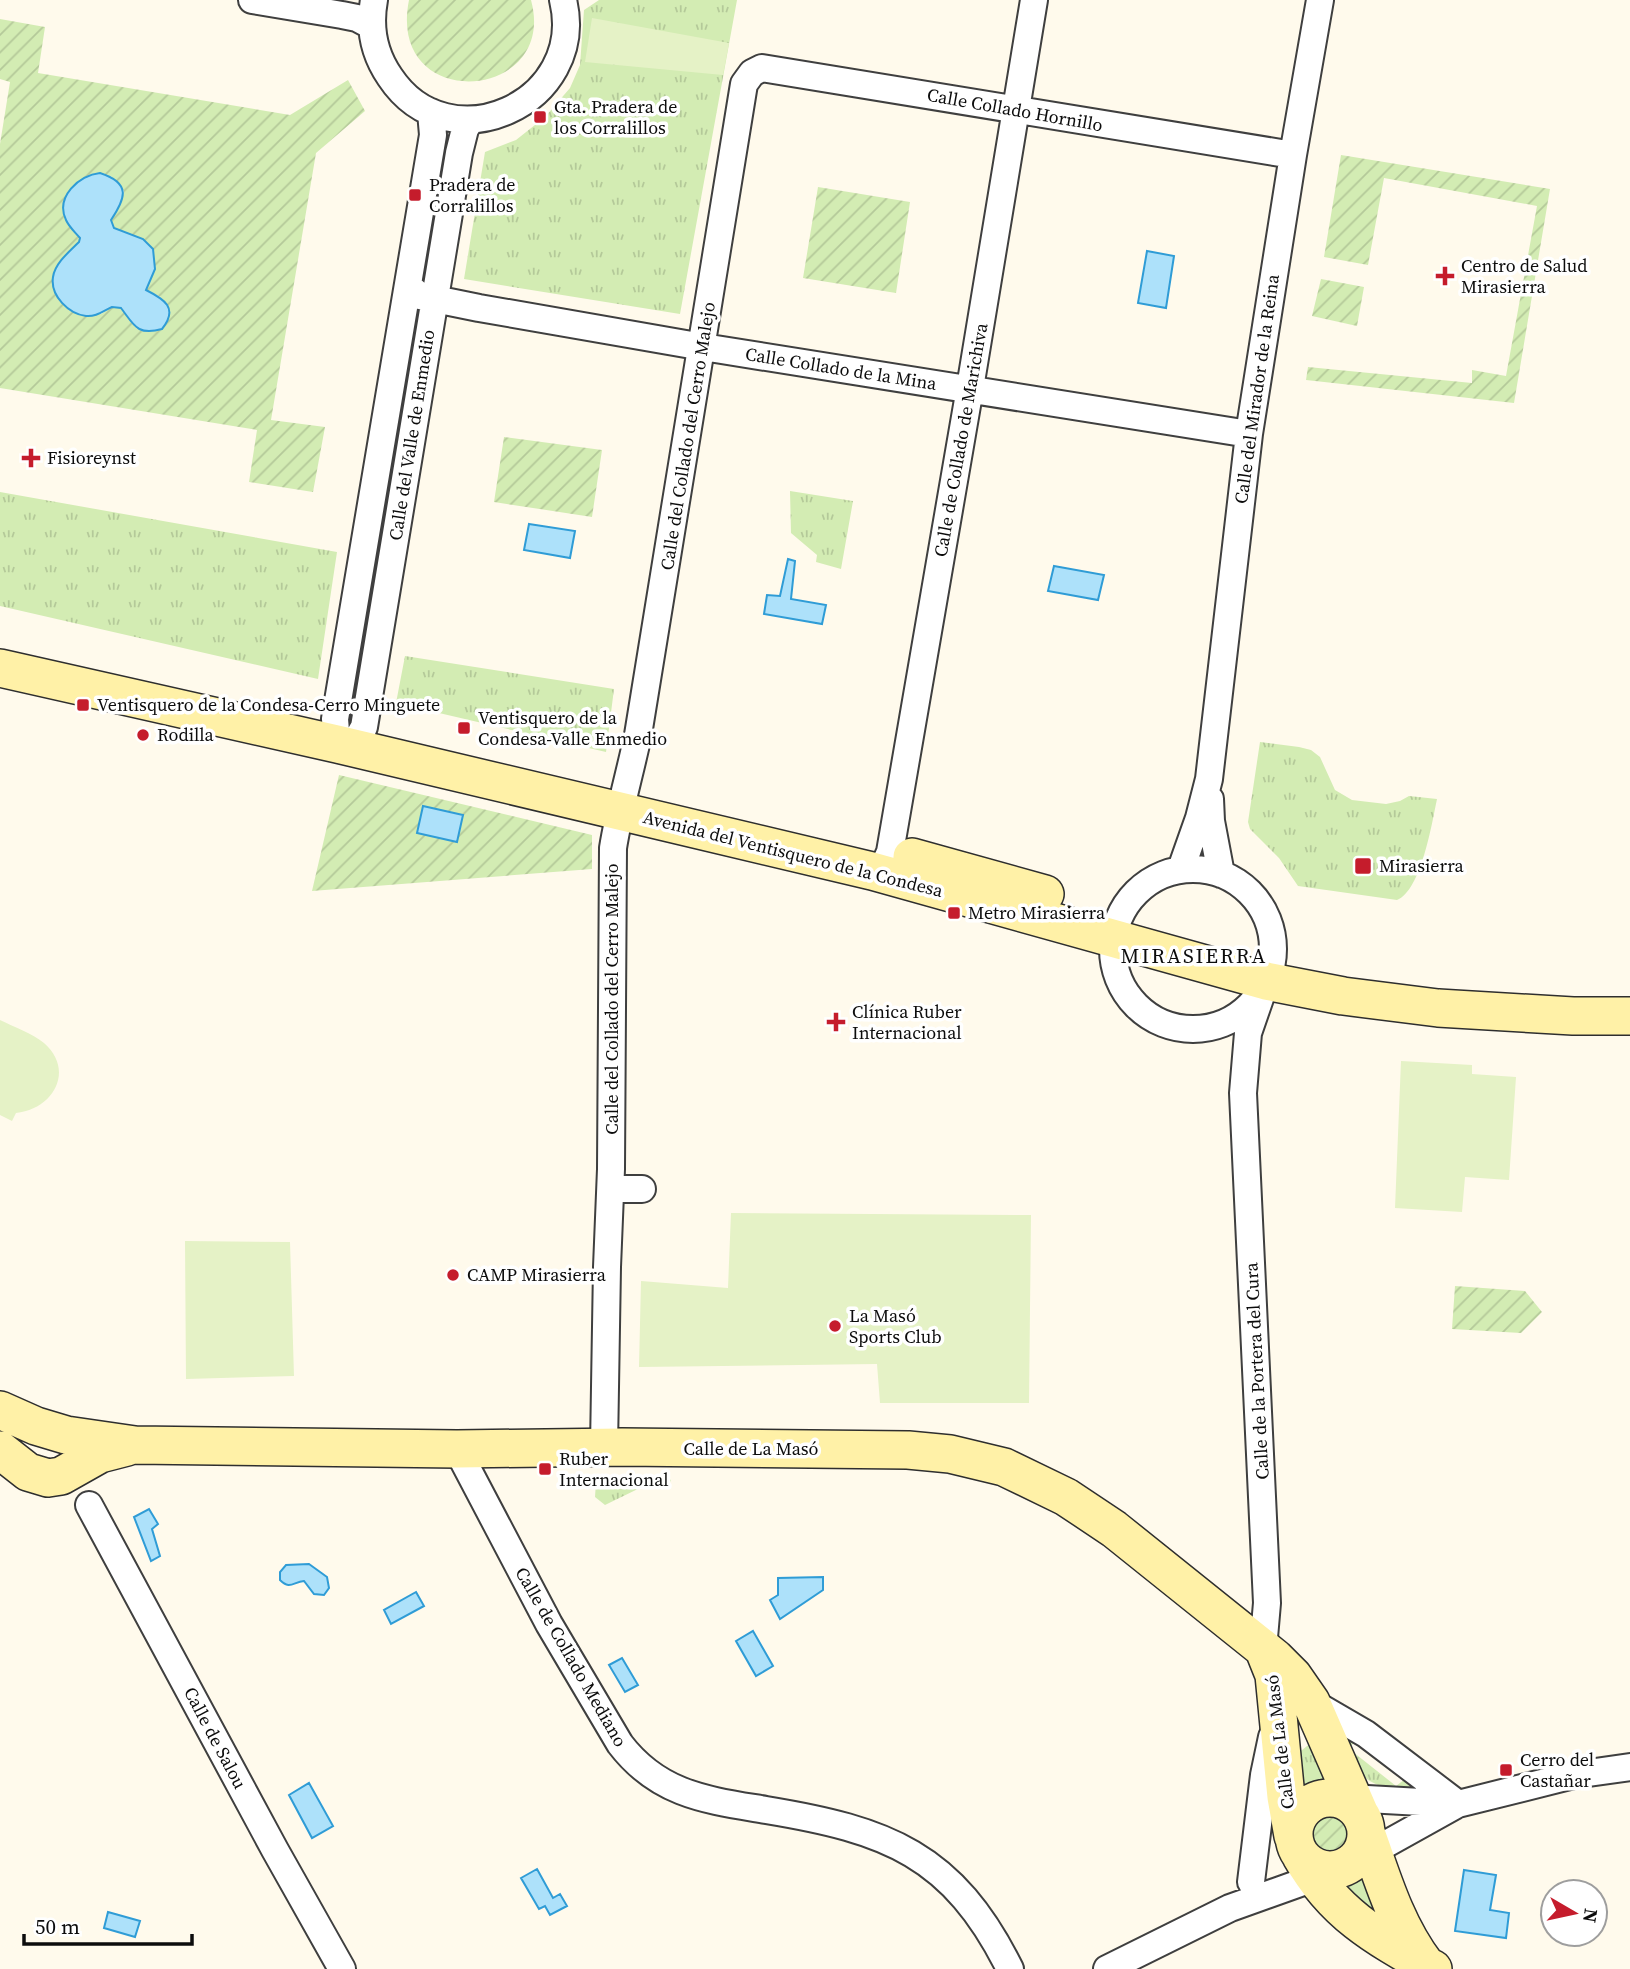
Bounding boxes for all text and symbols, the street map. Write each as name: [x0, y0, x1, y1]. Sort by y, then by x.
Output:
street label: Calle Collado Hornillo: [925, 82, 1105, 137]
place label: Gta. Pradera de los Corralillos: [554, 94, 677, 140]
marker: Gta. Pradera de los Corralillos: [532, 109, 548, 125]
place label: Pradera de Corralillos: [429, 172, 516, 218]
marker: Pradera de Corralillos: [407, 187, 423, 203]
place label: Centro de Salud Mirasierra: [1461, 253, 1587, 299]
marker: Centro de Salud Mirasierra: [1435, 266, 1455, 286]
street label: Calle del Mirador de la Reina: [1228, 272, 1285, 505]
street label: Calle del Collado del Cerro Malejo: [654, 300, 721, 572]
street label: Calle de Collado de Marichiva: [928, 320, 994, 559]
street label: Calle del Valle de Enmedio: [382, 328, 441, 542]
street label: Calle Collado de la Mina: [744, 341, 939, 396]
place label: Fisioreynst: [47, 445, 136, 470]
marker: Fisioreynst: [21, 448, 41, 468]
place label: Ventisquero de la Condesa-Cerro Minguete: [97, 692, 440, 717]
marker: Ventisquero de la Condesa-Cerro Minguete: [75, 697, 91, 713]
place label: Ventisquero de la Condesa-Valle Enmedio: [478, 705, 667, 751]
marker: Ventisquero de la Condesa-Valle Enmedio: [456, 720, 472, 736]
place label: Rodilla: [157, 722, 215, 747]
marker: Rodilla: [135, 727, 151, 743]
street label: Avenida del Ventisquero de la Condesa: [641, 804, 946, 903]
place label: Mirasierra: [1379, 853, 1465, 878]
marker: Mirasierra: [1353, 856, 1373, 876]
street label: Calle del Collado del Cerro Malejo: [599, 863, 624, 1135]
place label: Metro Mirasierra: [968, 900, 1106, 925]
marker: Metro Mirasierra: [946, 905, 962, 921]
district label: MIRASIERRA: [1120, 941, 1268, 970]
place label: Clínica Ruber Internacional: [852, 999, 962, 1045]
marker: Clínica Ruber Internacional: [826, 1012, 846, 1032]
street label: Calle de la Portera del Cura: [1238, 1261, 1275, 1480]
place label: CAMP Mirasierra: [467, 1262, 607, 1287]
marker: CAMP Mirasierra: [445, 1267, 461, 1283]
place label: La Masó Sports Club: [849, 1303, 942, 1349]
marker: La Masó Sports Club: [827, 1318, 843, 1334]
street label: Calle de La Masó: [683, 1436, 819, 1461]
place label: Ruber Internacional: [559, 1446, 669, 1492]
marker: Ruber Internacional: [537, 1461, 553, 1477]
street label: Calle de Collado Mediano: [510, 1562, 633, 1751]
street label: Calle de La Masó: [1259, 1673, 1300, 1811]
street label: Calle de Salou: [178, 1682, 253, 1793]
place label: Cerro del Castañar: [1520, 1747, 1594, 1793]
marker: Cerro del Castañar: [1498, 1762, 1514, 1778]
north arrow: [1539, 1878, 1609, 1948]
scale bar: [24, 1902, 192, 1946]
text: N: [1577, 1907, 1605, 1925]
text: 50 m: [35, 1912, 80, 1941]

